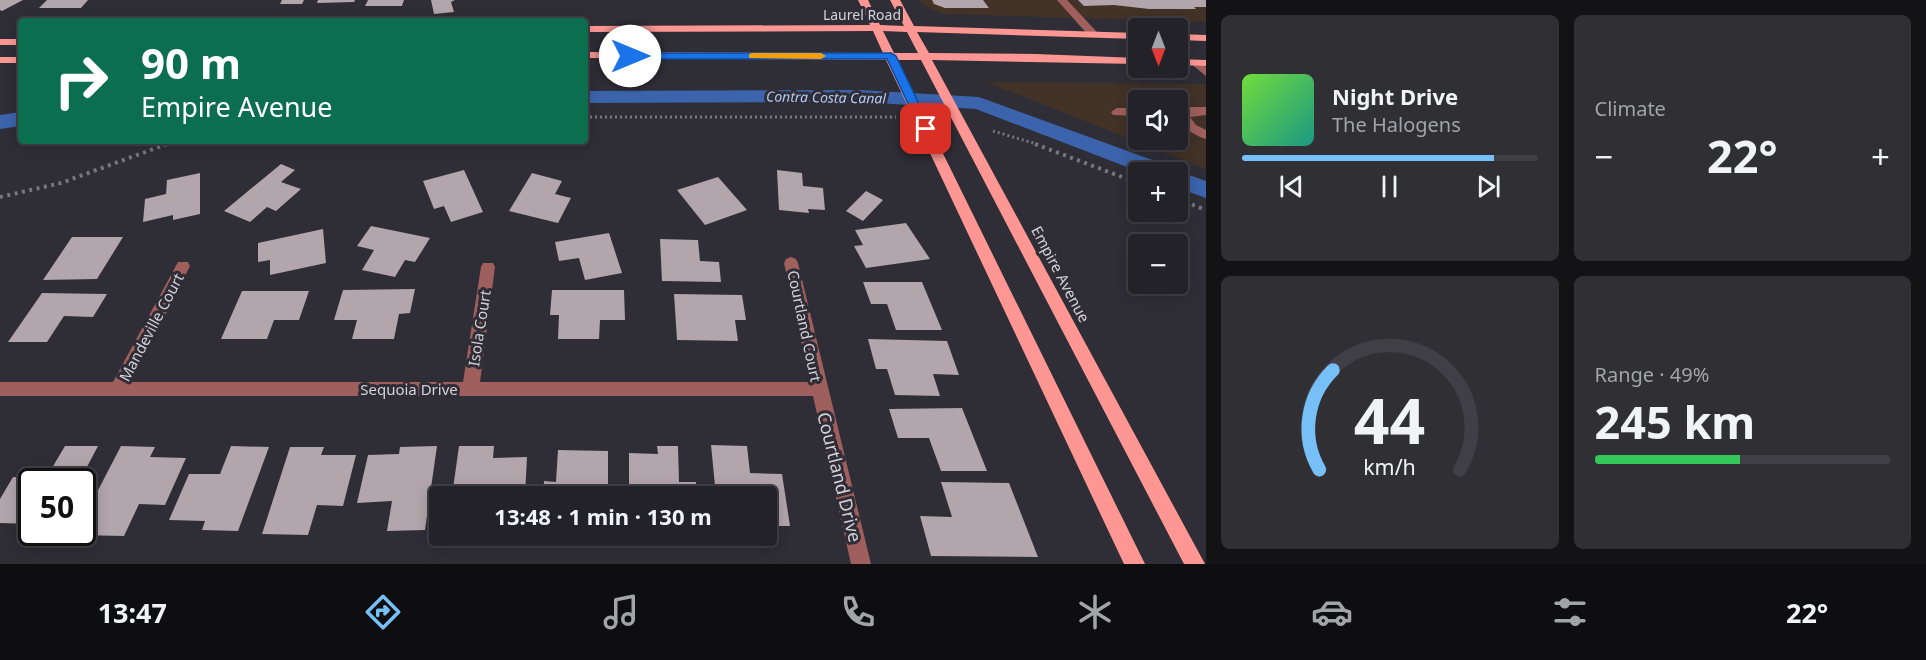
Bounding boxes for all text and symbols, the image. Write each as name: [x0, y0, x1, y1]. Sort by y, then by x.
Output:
street label: Laurel Road: [823, 5, 901, 24]
north arrow: [1128, 18, 1188, 78]
map controls: [1128, 18, 1188, 294]
position arrow: [598, 24, 662, 88]
text: 90 m: [141, 34, 241, 91]
icon: right: [42, 42, 120, 120]
text: Night Drive: [1332, 81, 1458, 111]
water label: Contra Costa Canal: [766, 86, 887, 108]
text: Empire Avenue: [141, 88, 332, 125]
button: sound: [1128, 90, 1188, 150]
text: Climate: [1595, 95, 1666, 122]
pin: [900, 103, 951, 154]
text: The Halogens: [1332, 111, 1461, 138]
icon: arrive: [909, 112, 942, 145]
text: 22°: [1707, 125, 1778, 186]
text: −: [1595, 134, 1613, 179]
text: +: [1871, 134, 1890, 179]
button: +: [1128, 162, 1188, 222]
icon: previous: [1275, 170, 1308, 203]
icon: pause: [1373, 170, 1406, 203]
icon: next: [1472, 170, 1505, 203]
street label: Empire Avenue: [1027, 222, 1095, 326]
button: −: [1128, 234, 1188, 294]
street label: Courtland Court: [783, 268, 827, 384]
street label: Mandeville Court: [114, 269, 188, 385]
street label: Isola Court: [463, 288, 495, 368]
text: Range · 49%: [1595, 361, 1709, 388]
text: 44: [1354, 377, 1425, 462]
street label: Sequoia Drive: [360, 379, 458, 399]
text: 245 km: [1595, 391, 1755, 452]
street label: Courtland Drive: [812, 409, 868, 545]
text: km/h: [1363, 452, 1416, 481]
speed limit sign: 50: [18, 468, 96, 546]
text: 13:48 · 1 min · 130 m: [494, 501, 712, 531]
icon: directions: [362, 591, 404, 633]
icon: music: [600, 591, 642, 633]
icon: phone: [837, 591, 879, 633]
icon: climate: [1074, 591, 1116, 633]
icon: car: [1311, 591, 1353, 633]
icon: filters: [1549, 591, 1591, 633]
text: 13:47: [98, 594, 167, 631]
text: 22°: [1786, 594, 1828, 631]

